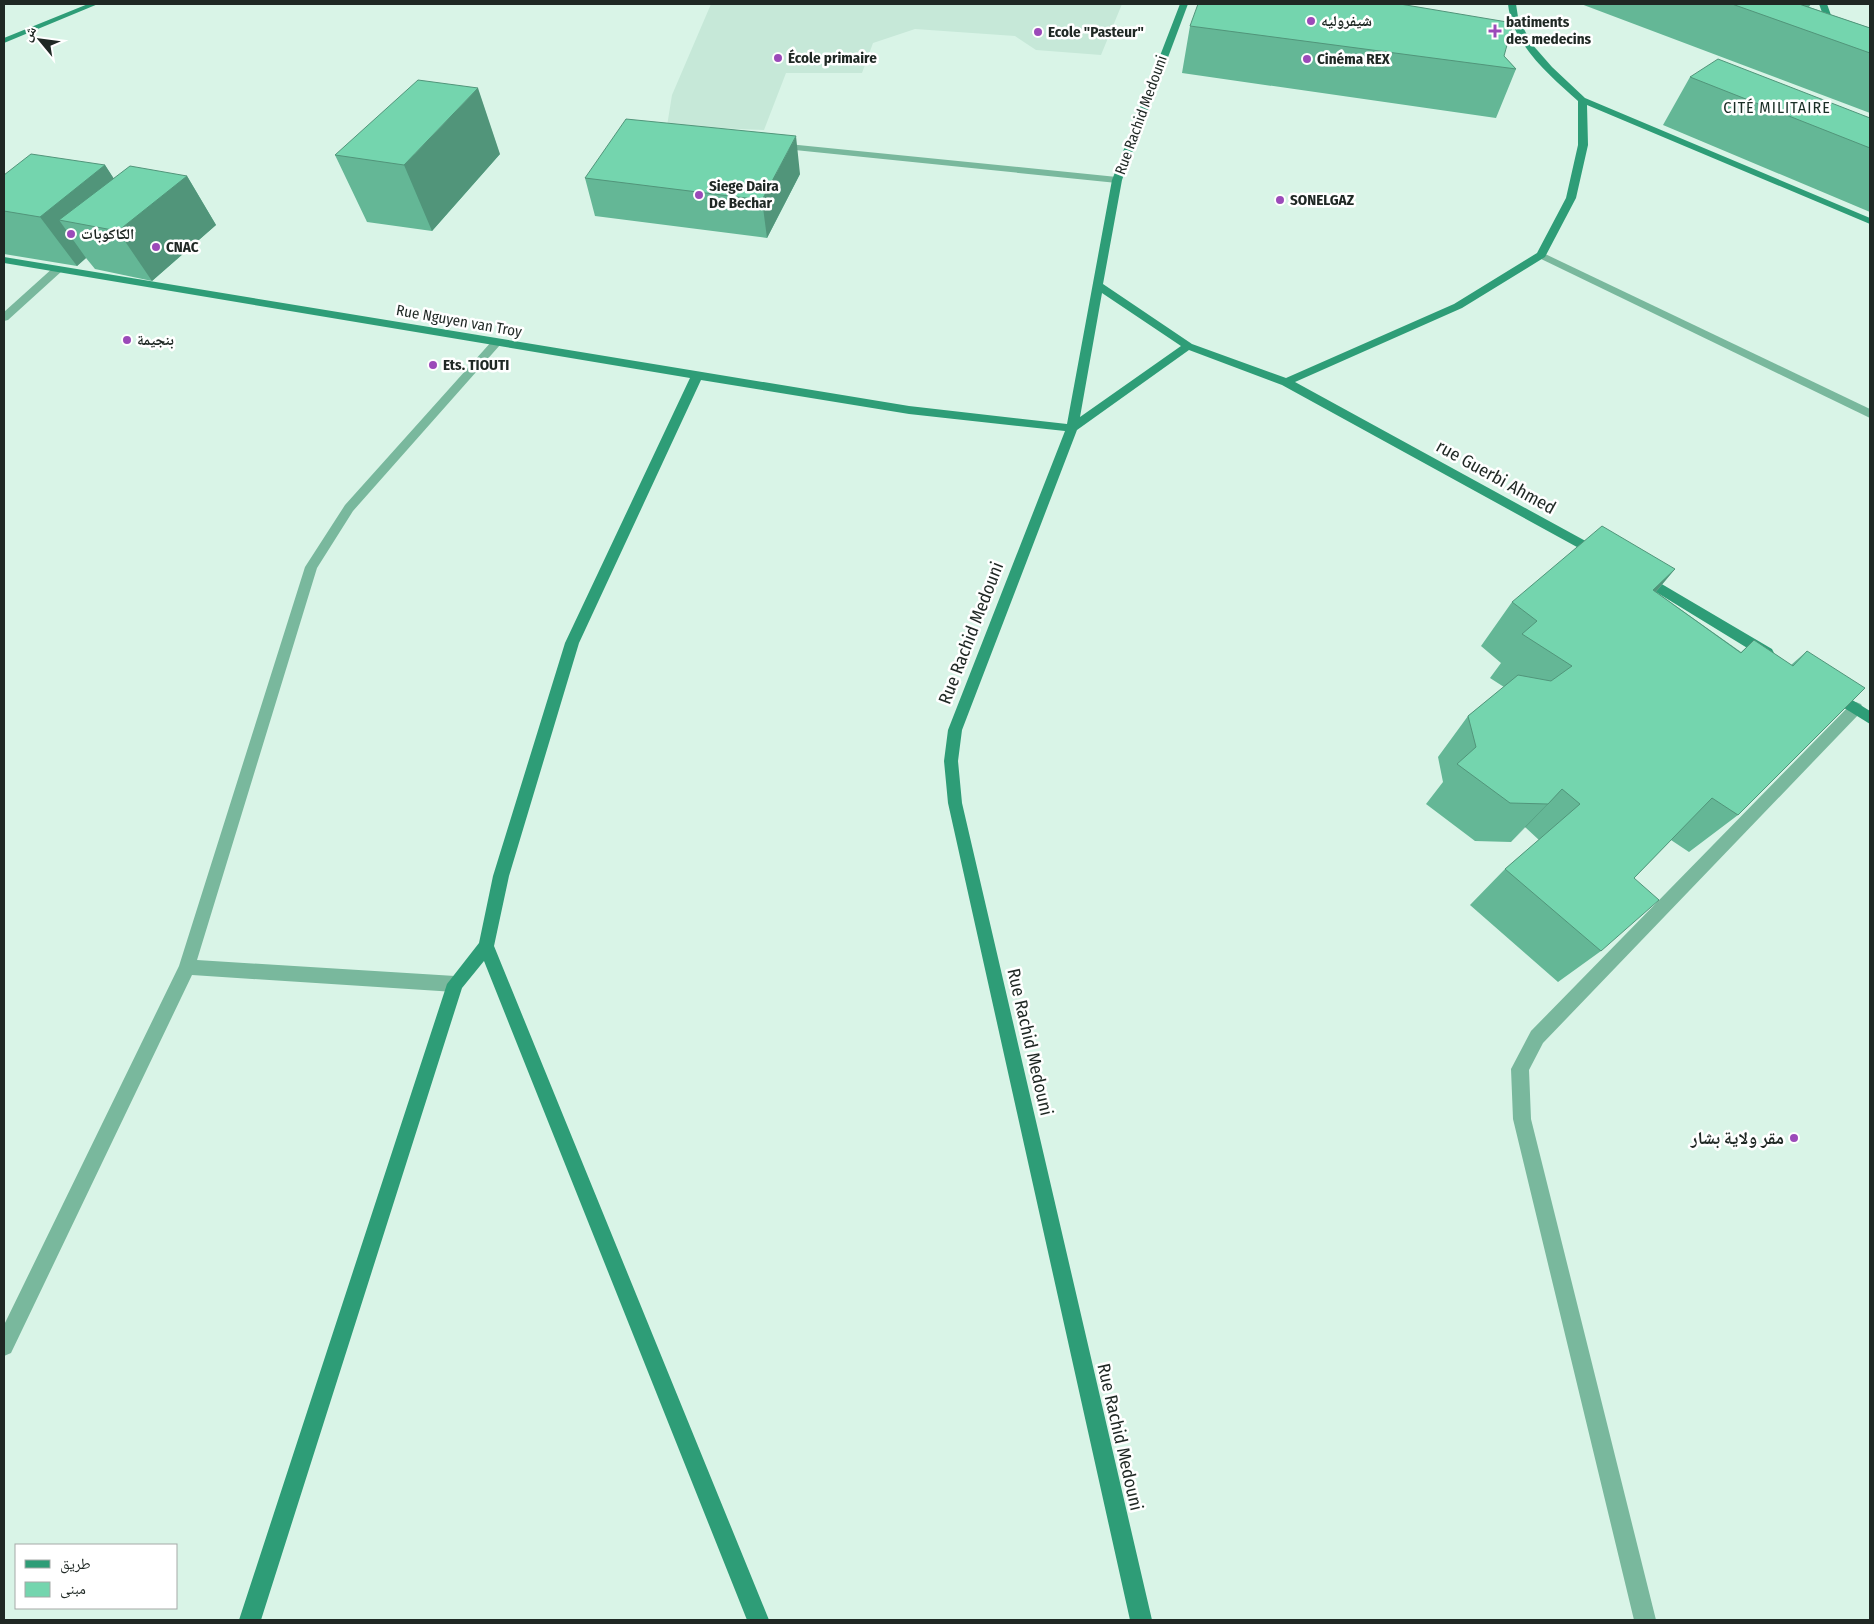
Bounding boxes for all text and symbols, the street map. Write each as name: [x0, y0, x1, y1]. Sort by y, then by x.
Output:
place label: شيفروليه: [1321, 12, 1372, 30]
place label: batiments des medecins: [1506, 13, 1592, 48]
north arrow: [15, 15, 65, 65]
marker: شيفروليه: [1305, 15, 1317, 27]
text: ش: [18, 23, 40, 45]
place label: Ecole "Pasteur": [1048, 23, 1144, 41]
marker: batiments des medecins: [1488, 24, 1502, 38]
marker: Ecole "Pasteur": [1032, 26, 1044, 38]
place label: École primaire: [788, 49, 877, 67]
place label: Cinéma REX: [1317, 50, 1391, 68]
marker: École primaire: [772, 52, 784, 64]
street label: Rue Rachid Medouni: [1111, 53, 1171, 177]
marker: Cinéma REX: [1301, 53, 1313, 65]
district label: CITÉ MILITAIRE: [1723, 98, 1831, 117]
place label: Siege Daira De Bechar: [709, 177, 779, 212]
marker: Siege Daira De Bechar: [693, 189, 705, 201]
place label: SONELGAZ: [1290, 191, 1355, 209]
marker: SONELGAZ: [1274, 194, 1286, 206]
place label: الكاكوبات: [81, 225, 134, 243]
marker: الكاكوبات: [65, 228, 77, 240]
place label: CNAC: [166, 238, 199, 256]
marker: CNAC: [150, 241, 162, 253]
street label: Rue Nguyen van Troy: [395, 301, 524, 341]
place label: بنجيمة: [137, 331, 174, 349]
marker: بنجيمة: [121, 334, 133, 346]
place label: Ets. TIOUTI: [443, 356, 509, 374]
marker: Ets. TIOUTI: [427, 359, 439, 371]
street label: rue Guerbi Ahmed: [1432, 435, 1560, 519]
street label: Rue Rachid Medouni: [934, 559, 1008, 707]
street label: Rue Rachid Medouni: [1002, 966, 1058, 1118]
place label: مقر ولاية بشار: [1690, 1127, 1784, 1149]
marker: مقر ولاية بشار: [1788, 1132, 1800, 1144]
street label: Rue Rachid Medouni: [1092, 1361, 1148, 1513]
legend: [15, 1544, 178, 1609]
text: طريق: [60, 1555, 91, 1574]
text: مبنى: [60, 1580, 86, 1599]

